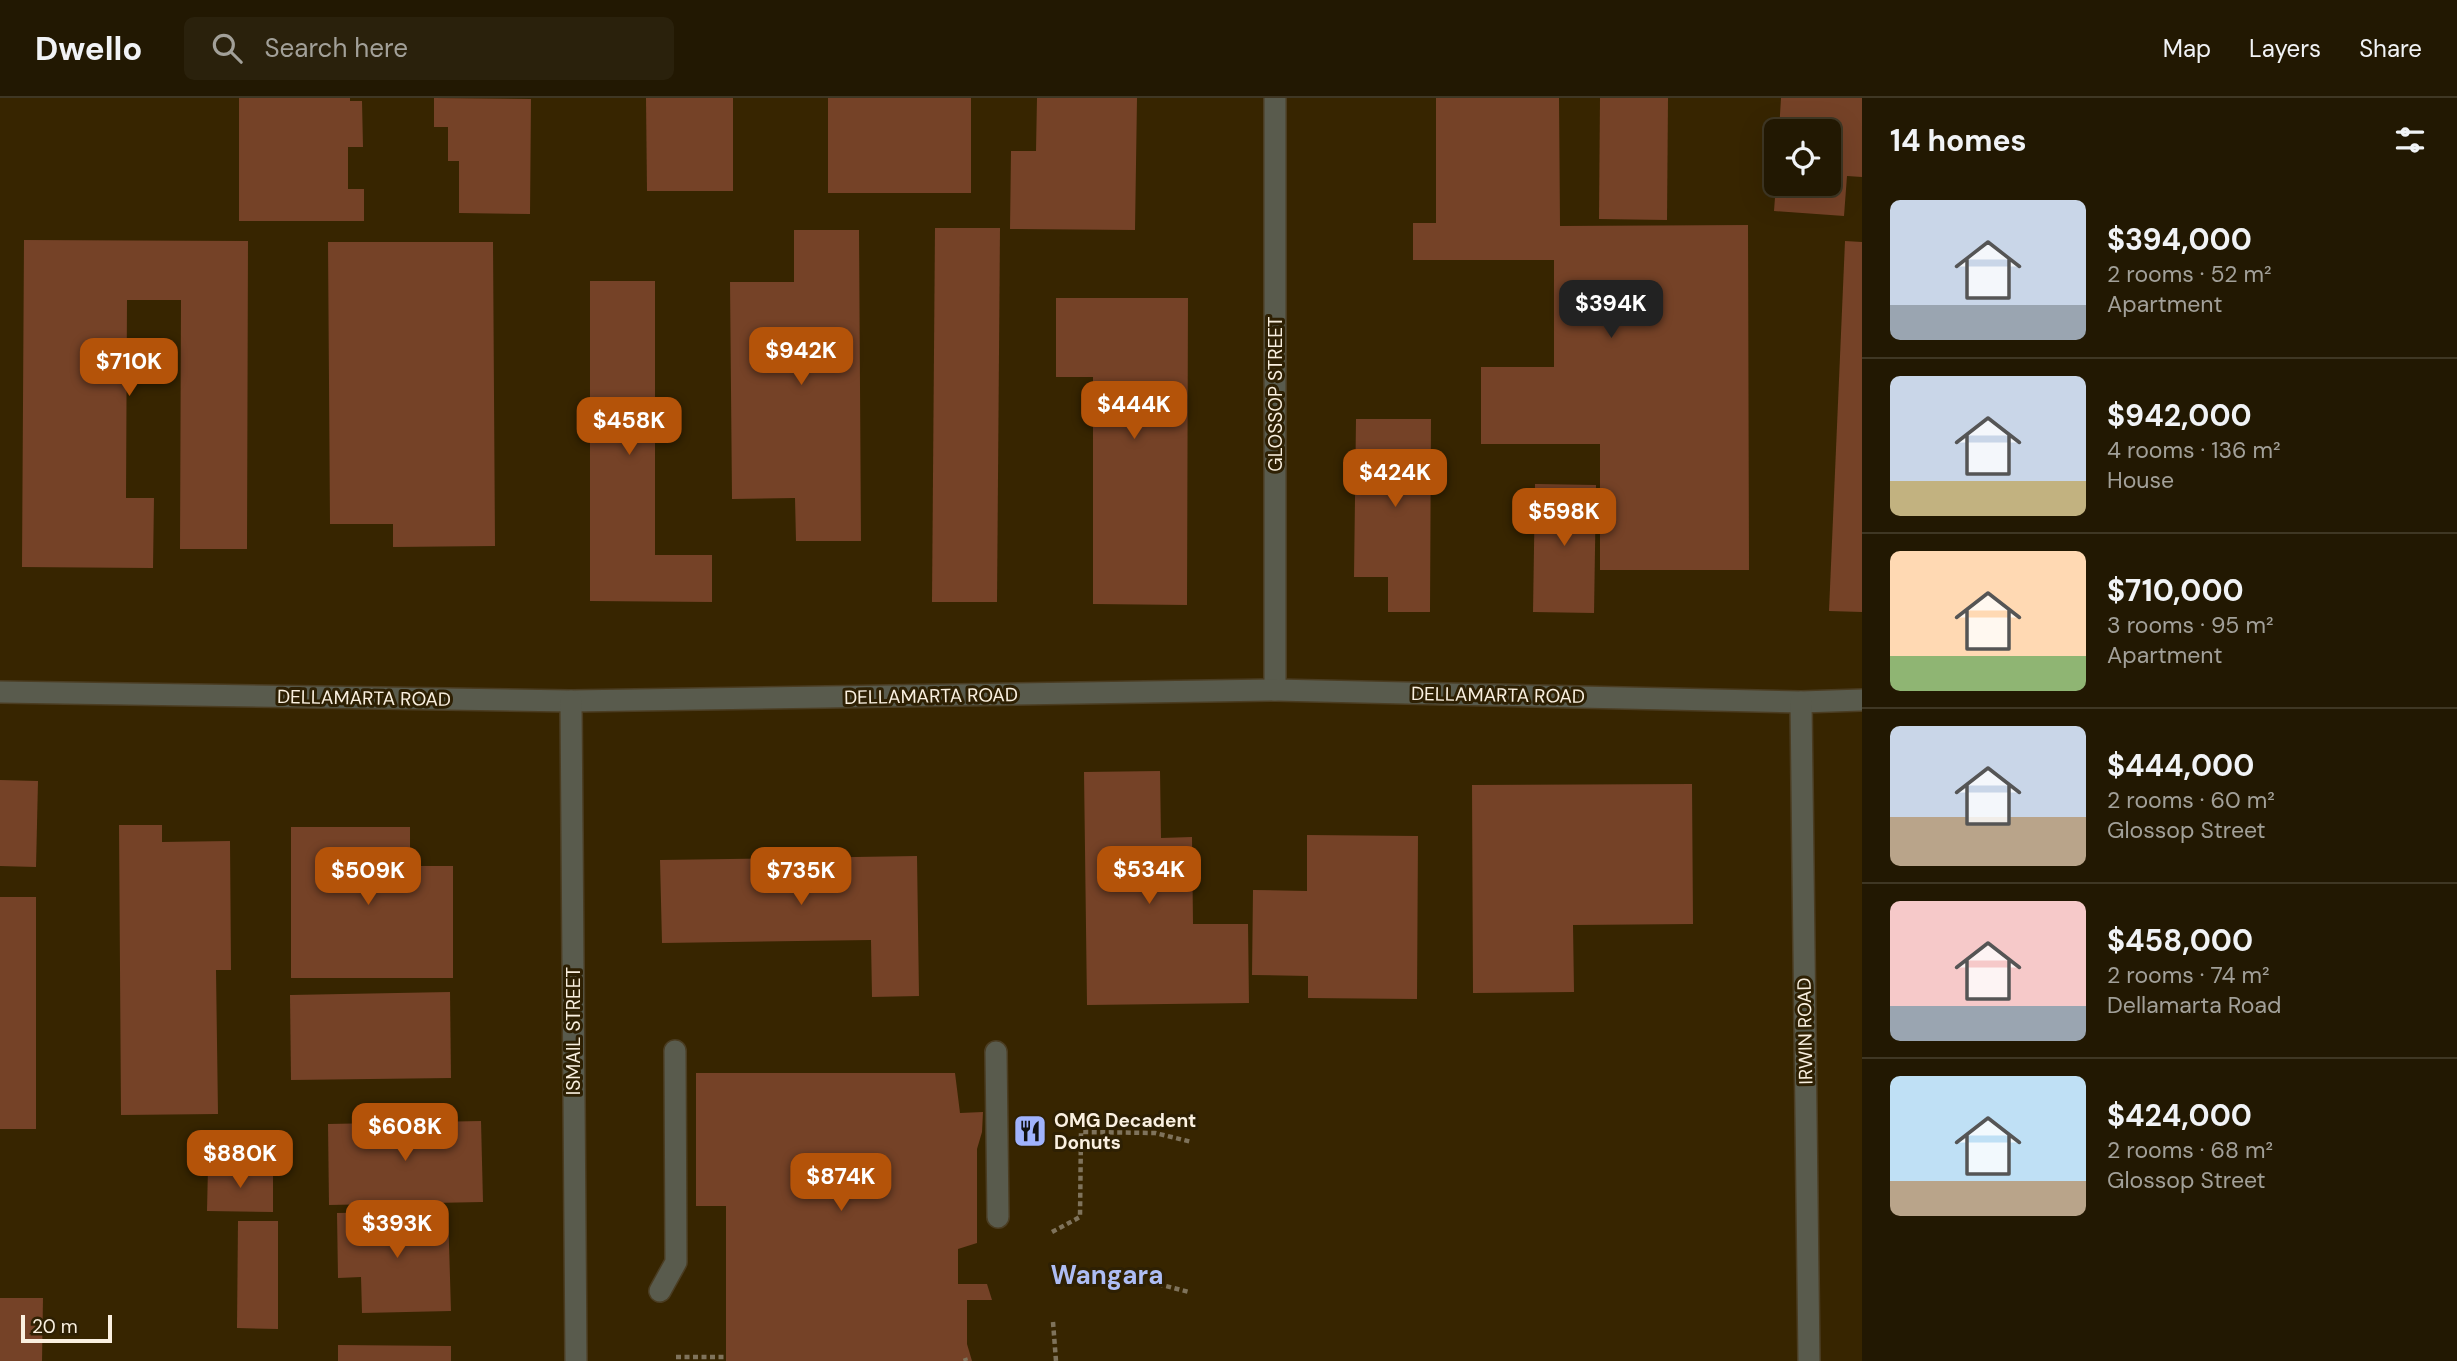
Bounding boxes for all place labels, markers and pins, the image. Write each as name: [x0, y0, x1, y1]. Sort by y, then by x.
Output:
pin: $394K: [1562, 280, 1660, 340]
pin: $942K: [752, 328, 850, 387]
pin: $710K: [80, 338, 178, 398]
pin: $444K: [1085, 382, 1183, 441]
pin: $458K: [580, 398, 678, 457]
pin: $424K: [1346, 450, 1444, 509]
pin: $598K: [1515, 489, 1613, 548]
pin: $534K: [1100, 846, 1198, 906]
pin: $509K: [319, 848, 417, 907]
pin: $735K: [752, 848, 850, 907]
pin: $608K: [356, 1104, 454, 1163]
place label: OMG Decadent Donuts: [1054, 1108, 1196, 1155]
restaurant icon: OMG Decadent Donuts: [1011, 1112, 1049, 1150]
pin: $880K: [191, 1130, 289, 1190]
pin: $874K: [792, 1154, 890, 1213]
pin: $393K: [348, 1200, 446, 1260]

